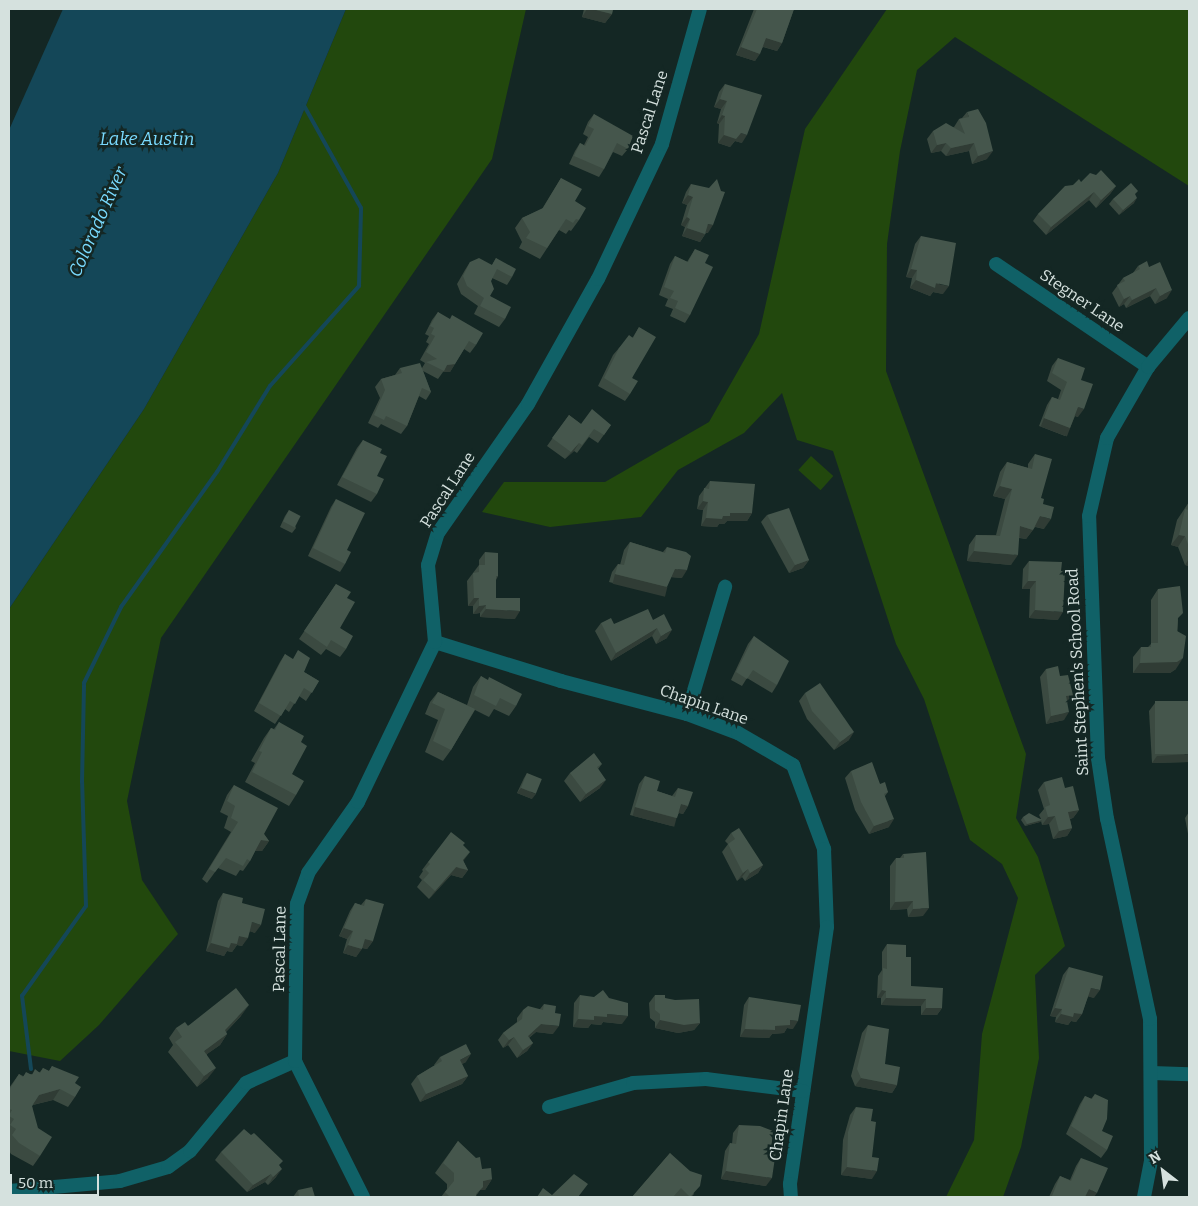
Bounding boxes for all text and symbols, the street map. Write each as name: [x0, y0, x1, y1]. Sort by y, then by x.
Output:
street label: Pascal Lane: [628, 68, 672, 156]
water label: Lake Austin: [99, 128, 195, 150]
water label: Colorado River: [64, 164, 132, 280]
street label: Stegner Lane: [1036, 266, 1128, 336]
street label: Pascal Lane: [416, 449, 480, 531]
street label: Saint Stephen's School Road: [1063, 568, 1093, 776]
street label: Chapin Lane: [657, 681, 751, 729]
street label: Pascal Lane: [270, 906, 290, 992]
street label: Chapin Lane: [766, 1068, 798, 1162]
north arrow: [1138, 1146, 1188, 1196]
text: N: [1146, 1148, 1164, 1168]
scale bar: [12, 1164, 101, 1196]
text: 50 m: [18, 1174, 53, 1192]

